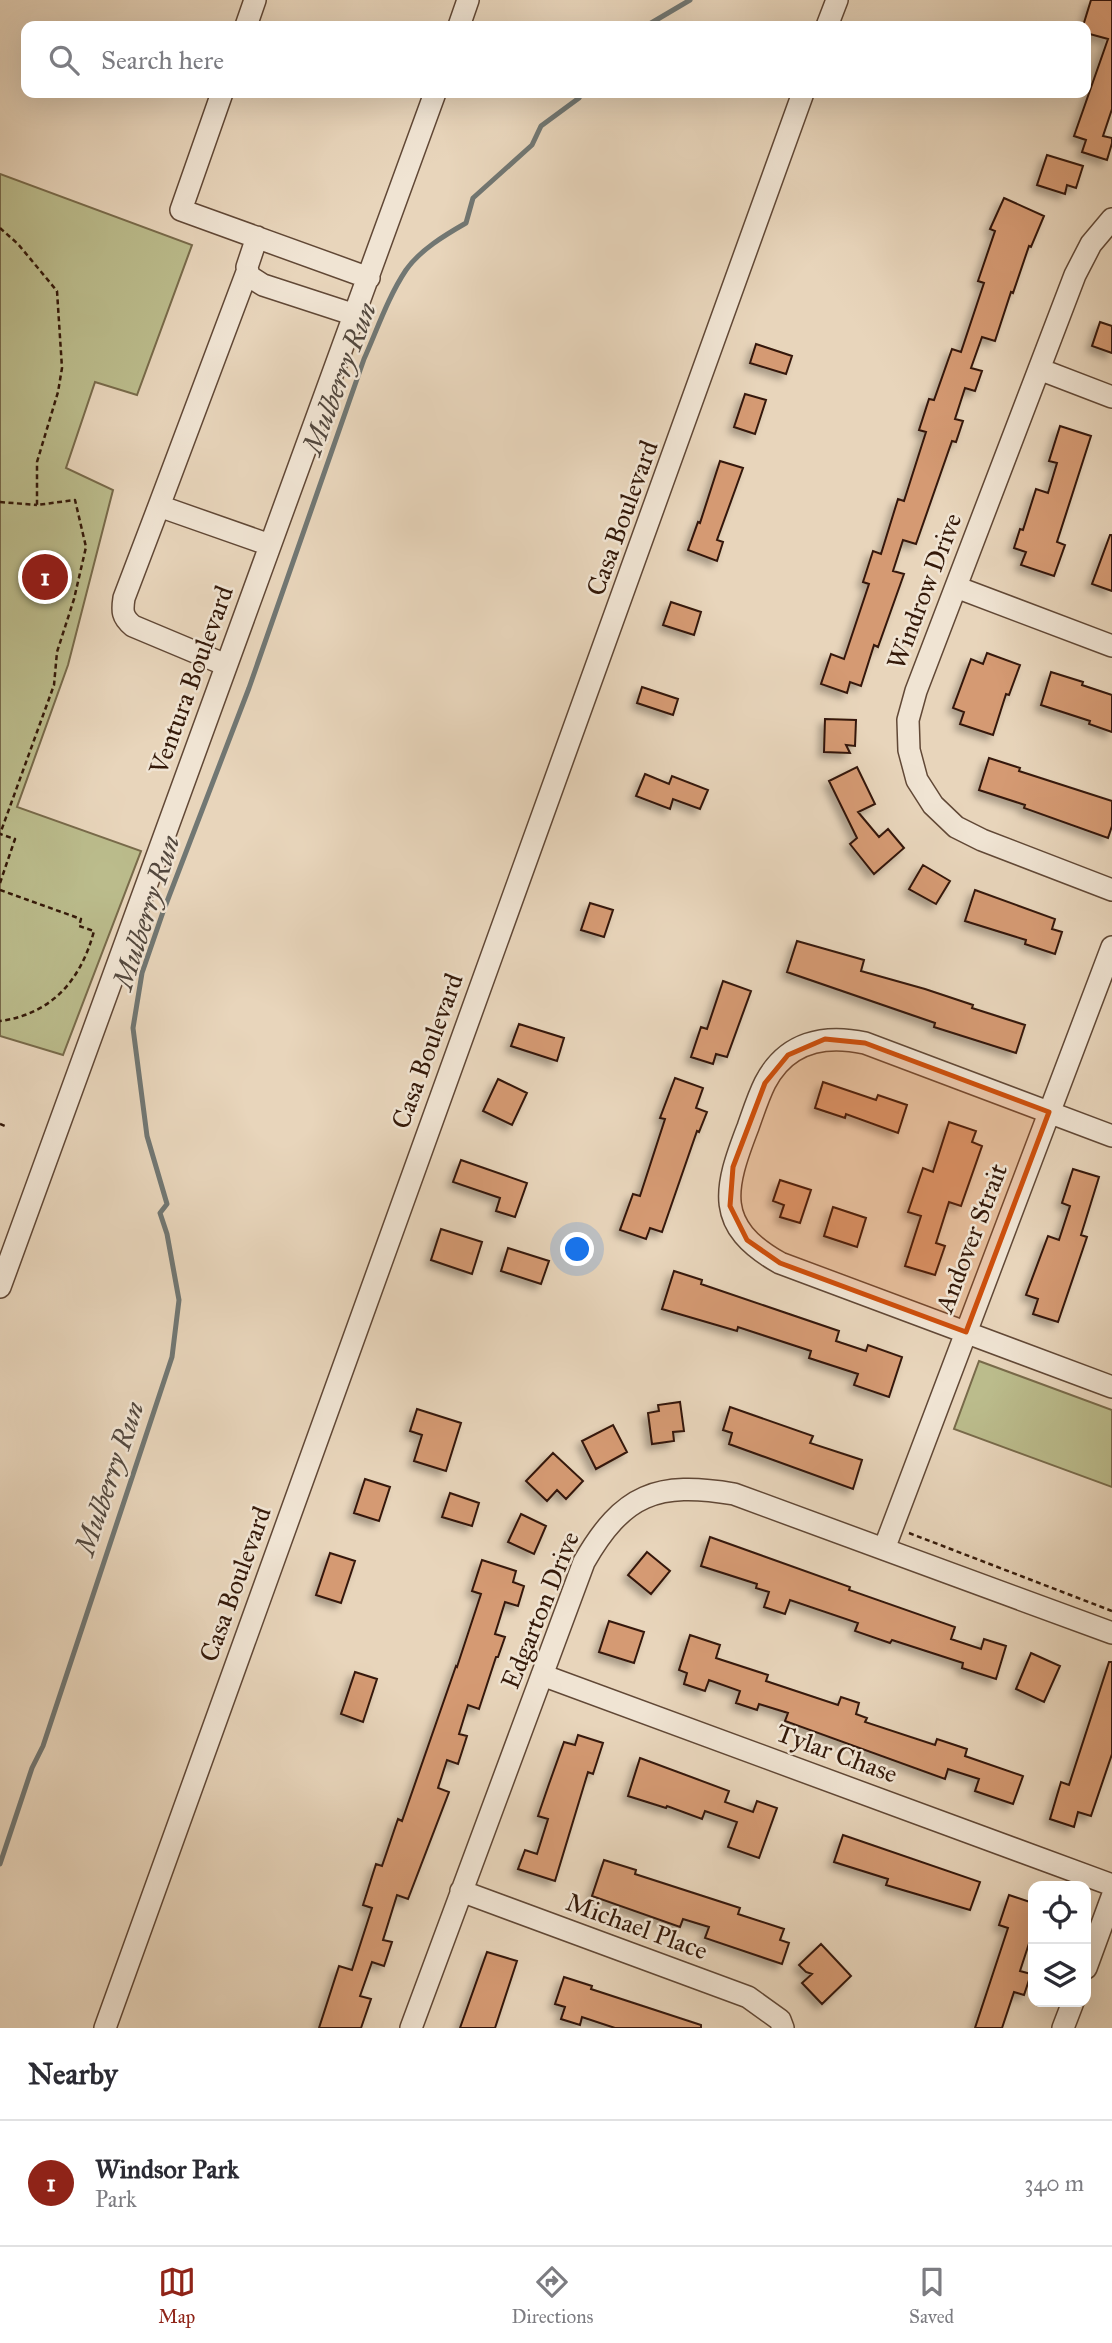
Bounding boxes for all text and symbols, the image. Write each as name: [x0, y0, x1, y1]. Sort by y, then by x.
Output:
search box: [21, 21, 1091, 98]
icon: search: [45, 41, 83, 79]
text: Search here: [101, 44, 224, 76]
water label: Mulberry Run: [293, 297, 385, 462]
street label: Casa Boulevard: [579, 436, 665, 600]
street label: Windrow Drive: [880, 508, 968, 674]
pin: 1: [22, 551, 68, 603]
street label: Ventura Boulevard: [142, 581, 240, 780]
water label: Mulberry Run: [104, 830, 188, 996]
street label: Casa Boulevard: [384, 969, 470, 1133]
street label: Andover Strait: [928, 1159, 1014, 1318]
your location: [560, 1232, 594, 1266]
water label: Mulberry Run: [66, 1397, 152, 1562]
street label: Casa Boulevard: [192, 1502, 278, 1666]
street label: Edgarton Drive: [494, 1527, 586, 1693]
street label: Tylar Chase: [772, 1716, 902, 1790]
map controls: [1028, 1881, 1091, 2007]
button: locate: [1028, 1881, 1091, 1944]
street label: Michael Place: [562, 1886, 712, 1966]
button: layers: [1028, 1944, 1091, 2007]
text: Nearby: [28, 2056, 118, 2092]
text: Windsor Park: [95, 2153, 239, 2185]
text: 1: [46, 2169, 56, 2197]
text: 340 m: [1024, 2169, 1084, 2197]
text: Park: [95, 2185, 137, 2213]
tab: Map: [158, 2263, 196, 2328]
tab: Directions: [511, 2263, 593, 2328]
tab: Saved: [909, 2263, 954, 2328]

